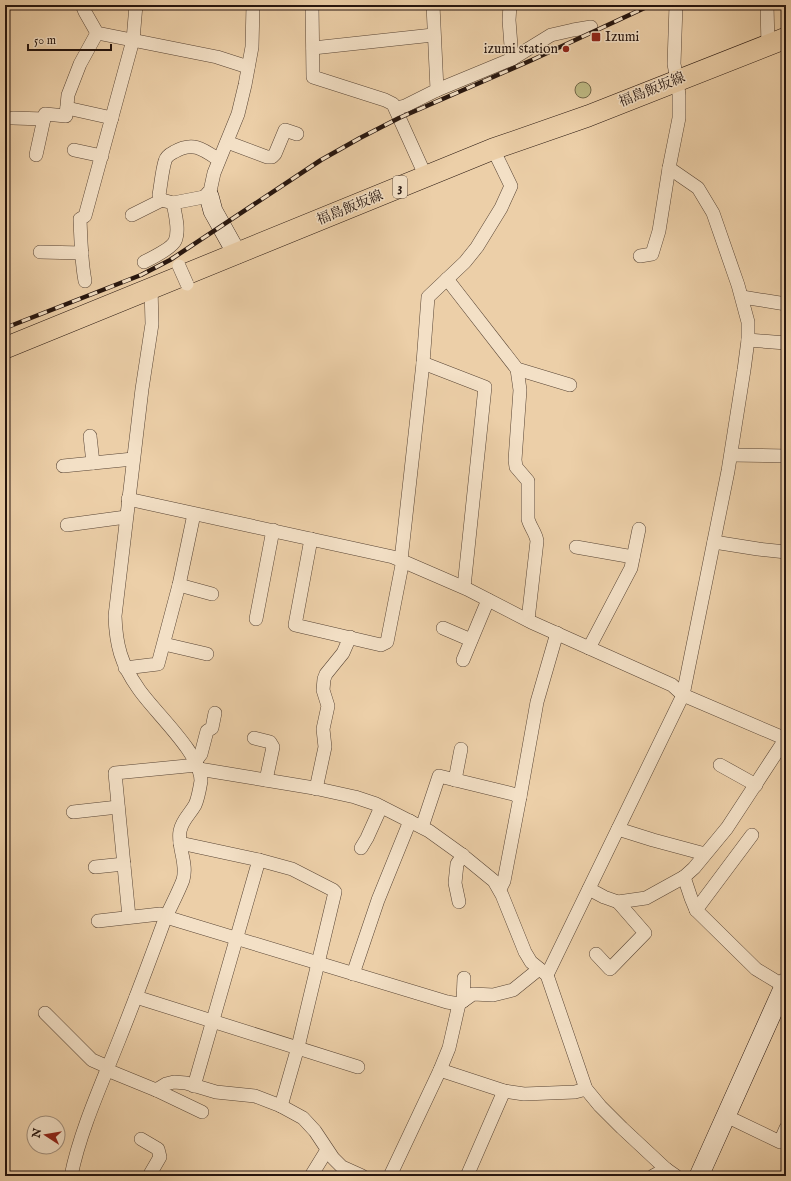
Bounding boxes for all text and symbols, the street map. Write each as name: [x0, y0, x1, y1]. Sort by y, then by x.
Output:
scale bar: [28, 26, 111, 52]
place label: Izumi: [605, 28, 640, 46]
marker: Izumi: [590, 31, 602, 43]
text: 50 m: [34, 33, 56, 48]
place label: izumi station: [484, 40, 559, 58]
marker: izumi station: [561, 44, 571, 54]
street label: 福島飯坂線: [616, 69, 688, 111]
road number: 3: [393, 176, 407, 198]
street label: 福島飯坂線: [314, 187, 386, 229]
north arrow: [26, 1115, 66, 1155]
text: N: [29, 1127, 45, 1140]

